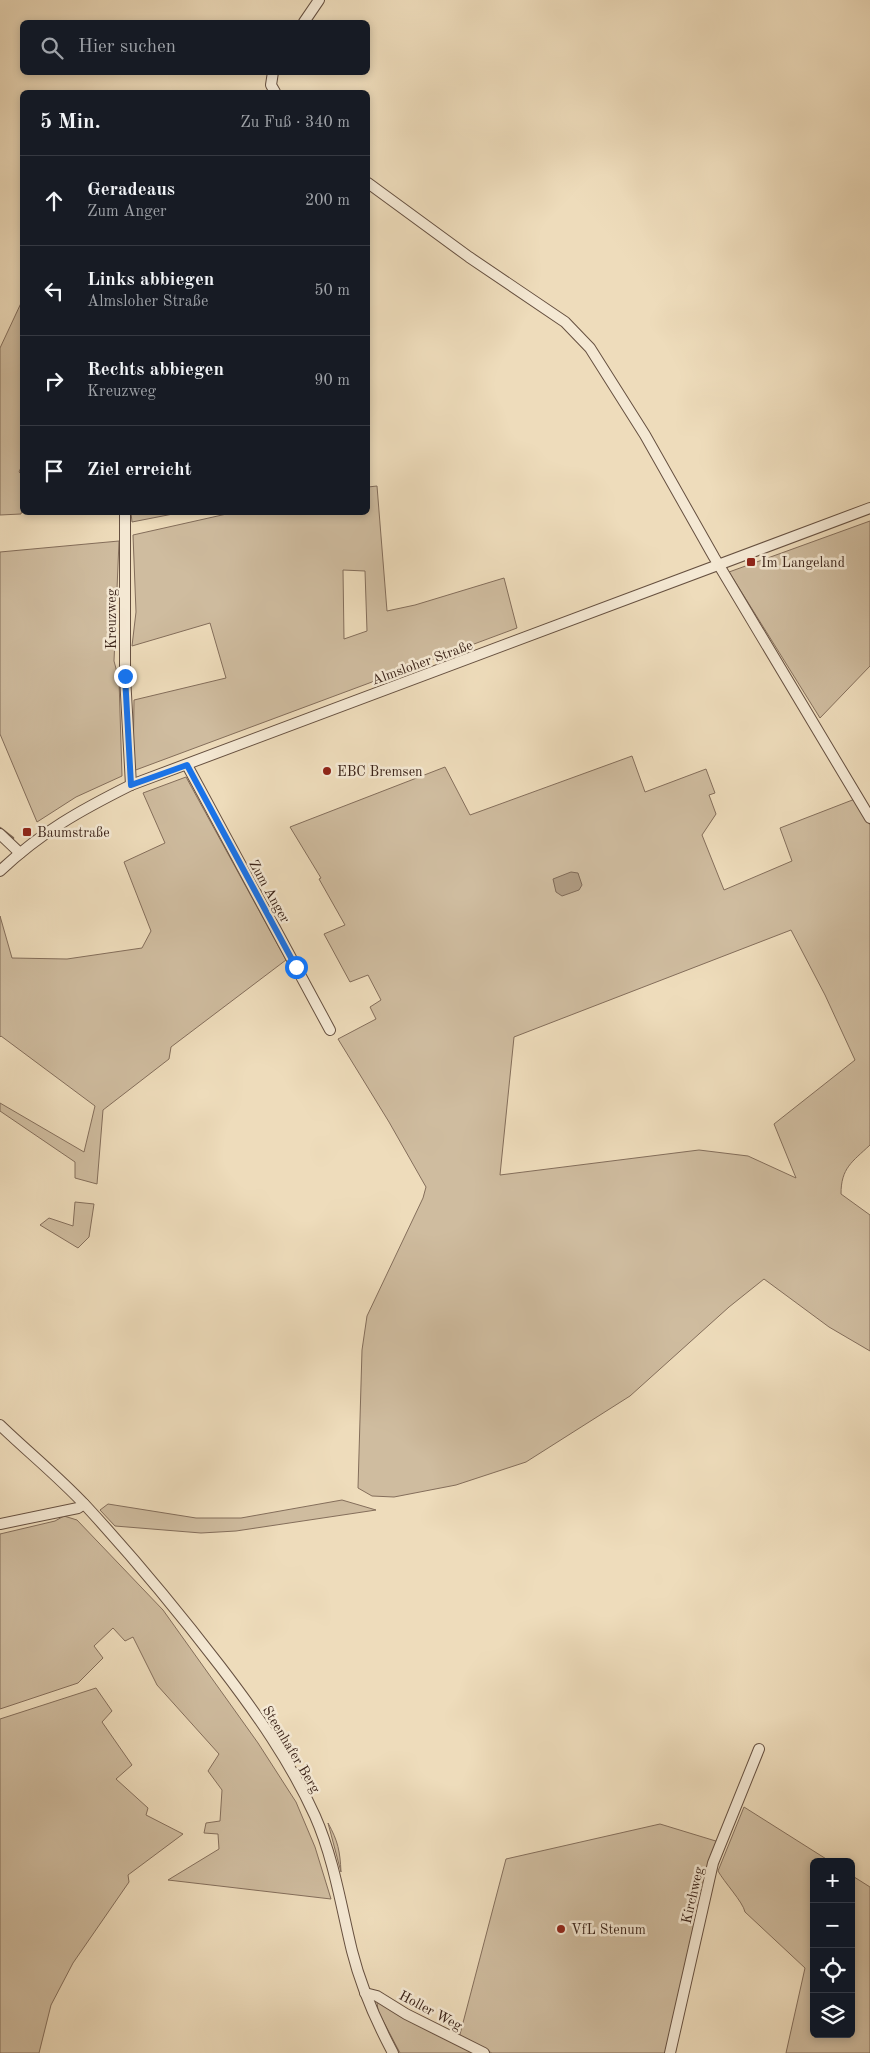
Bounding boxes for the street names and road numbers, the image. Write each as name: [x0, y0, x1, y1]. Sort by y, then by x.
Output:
street label: Kreuzweg: [105, 588, 119, 649]
street label: Almsloher Straße: [370, 638, 475, 688]
street label: Zum Anger: [246, 858, 292, 926]
street label: Steenhafer Berg: [260, 1704, 323, 1796]
street label: Kirchweg: [680, 1865, 706, 1925]
street label: Holler Weg: [397, 1988, 465, 2034]

